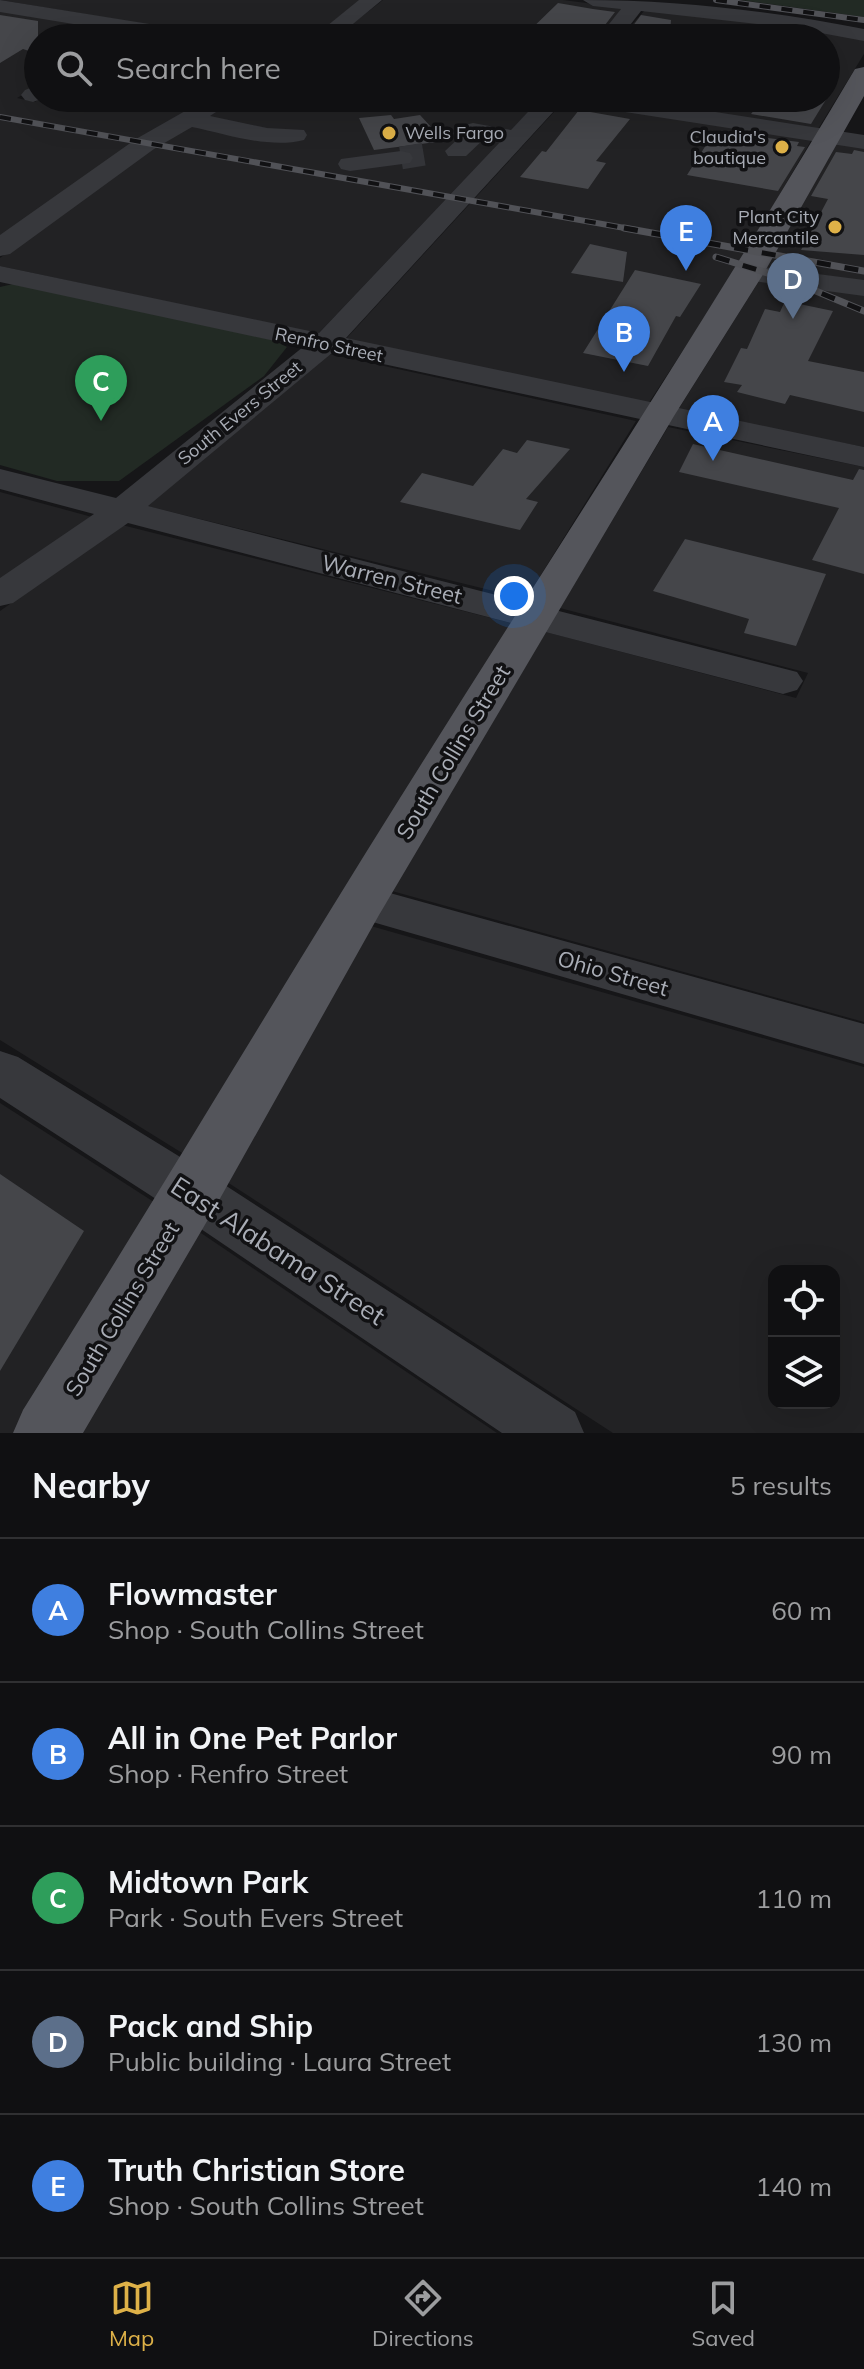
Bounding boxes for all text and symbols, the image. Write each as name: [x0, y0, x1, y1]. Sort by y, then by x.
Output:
search box: [24, 24, 840, 112]
icon: search: [52, 46, 96, 90]
text: Search here: [116, 49, 281, 87]
place label: Wells Fargo: [405, 121, 504, 144]
marker: Wells Fargo: [380, 124, 398, 142]
place label: Claudia's boutique: [689, 125, 766, 169]
marker: Claudia's boutique: [773, 138, 791, 156]
pin: E: [660, 205, 712, 271]
place label: Plant City Mercantile: [733, 205, 819, 249]
marker: Plant City Mercantile: [826, 218, 844, 236]
pin: D: [767, 253, 819, 319]
pin: B: [598, 306, 650, 372]
street label: Renfro Street: [273, 322, 385, 367]
pin: C: [75, 355, 127, 421]
street label: South Evers Street: [173, 356, 306, 470]
pin: A: [687, 395, 739, 461]
street label: Warren Street: [319, 548, 465, 610]
your location: [494, 576, 534, 616]
street label: South Collins Street: [390, 660, 516, 844]
street label: Ohio Street: [554, 944, 672, 1002]
street label: East Alabama Street: [165, 1169, 391, 1332]
street label: South Collins Street: [59, 1217, 185, 1401]
map controls: [768, 1265, 840, 1409]
button: locate: [768, 1265, 840, 1337]
button: layers: [768, 1337, 840, 1409]
text: Nearby: [32, 1464, 150, 1507]
text: 5 results: [730, 1469, 832, 1502]
text: Flowmaster: [108, 1575, 277, 1613]
text: A: [48, 1594, 68, 1627]
text: 60 m: [771, 1594, 832, 1627]
text: Shop · South Collins Street: [108, 1613, 424, 1646]
text: All in One Pet Parlor: [108, 1719, 397, 1757]
text: B: [49, 1738, 67, 1771]
text: 90 m: [771, 1738, 832, 1771]
text: Shop · Renfro Street: [108, 1757, 348, 1790]
text: Midtown Park: [108, 1863, 308, 1901]
text: C: [49, 1882, 67, 1915]
text: 110 m: [756, 1882, 832, 1915]
text: Park · South Evers Street: [108, 1901, 403, 1934]
text: Pack and Ship: [108, 2007, 313, 2045]
text: D: [48, 2026, 68, 2059]
text: 130 m: [756, 2026, 832, 2059]
text: Public building · Laura Street: [108, 2045, 451, 2078]
text: Truth Christian Store: [108, 2151, 405, 2189]
text: E: [50, 2170, 66, 2203]
text: 140 m: [756, 2170, 832, 2203]
text: Shop · South Collins Street: [108, 2189, 424, 2222]
tab: Map: [109, 2276, 154, 2352]
tab: Directions: [372, 2276, 474, 2352]
tab: Saved: [692, 2276, 755, 2352]

